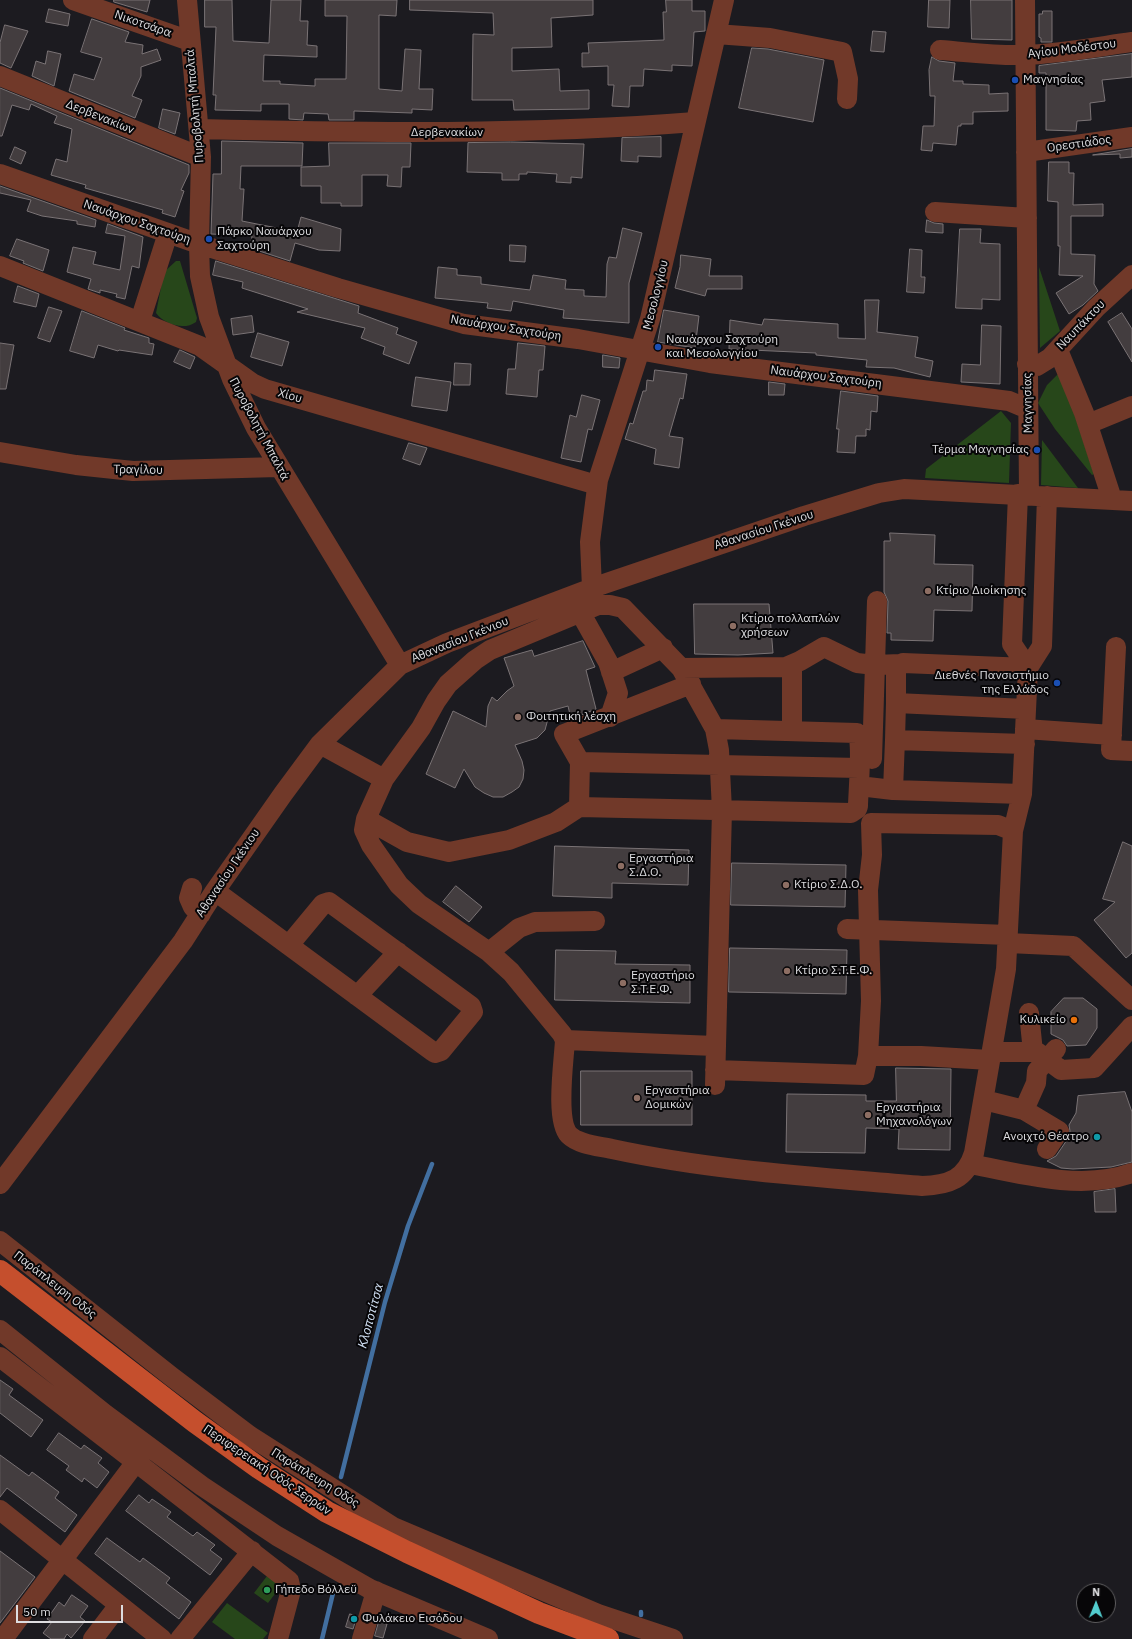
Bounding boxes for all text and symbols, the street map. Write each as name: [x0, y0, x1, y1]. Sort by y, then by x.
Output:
street label: Νικοτσάρα: [113, 8, 173, 40]
street label: Αγίου Μοδέστου: [1027, 36, 1117, 62]
street label: Πυροβολητή Μπαλτά: [183, 49, 207, 163]
place label: Μαγνησίας: [1023, 73, 1084, 87]
marker: Μαγνησίας: [1010, 75, 1020, 85]
street label: Δερβενακίων: [64, 97, 136, 137]
street label: Δερβενακίων: [411, 126, 483, 140]
street label: Ορεστιάδος: [1046, 132, 1112, 156]
street label: Ναυάρχου Σαχτούρη: [82, 197, 192, 247]
place label: Πάρκο Ναυάρχου Σαχτούρη: [217, 225, 312, 253]
marker: Πάρκο Ναυάρχου Σαχτούρη: [204, 234, 214, 244]
street label: Μεσολογγίου: [640, 259, 672, 331]
street label: Ναυπάκτου: [1054, 297, 1108, 353]
street label: Ναυάρχου Σαχτούρη: [449, 312, 563, 344]
place label: Ναυάρχου Σαχτούρη και Μεσολογγίου: [666, 333, 778, 361]
marker: Ναυάρχου Σαχτούρη και Μεσολογγίου: [653, 342, 663, 352]
street label: Ναυάρχου Σαχτούρη: [769, 363, 883, 391]
street label: Μαγνησίας: [1020, 373, 1036, 433]
street label: Πυροβολητή Μπαλτά: [226, 375, 292, 483]
street label: Χίου: [276, 386, 304, 406]
place label: Τέρμα Μαγνησίας: [932, 443, 1029, 457]
marker: Τέρμα Μαγνησίας: [1032, 445, 1042, 455]
street label: Τραγίλου: [113, 462, 163, 478]
street label: Αθανασίου Γκένιου: [713, 507, 815, 553]
place label: Κτίριο Διοίκησης: [936, 584, 1026, 598]
marker: Κτίριο Διοίκησης: [923, 586, 933, 596]
place label: Κτίριο πολλαπλών χρήσεων: [741, 612, 839, 640]
street label: Αθανασίου Γκένιου: [409, 614, 511, 666]
marker: Κτίριο πολλαπλών χρήσεων: [728, 621, 738, 631]
place label: Διεθνές Πανσιστήμιο της Ελλάδος: [934, 669, 1049, 697]
marker: Διεθνές Πανσιστήμιο της Ελλάδος: [1052, 678, 1062, 688]
place label: Φοιτητική λέσχη: [526, 710, 616, 724]
marker: Φοιτητική λέσχη: [513, 712, 523, 722]
street label: Αθανασίου Γκένιου: [193, 826, 263, 920]
place label: Εργαστήρια Σ.Δ.Ο.: [629, 852, 694, 880]
marker: Εργαστήρια Σ.Δ.Ο.: [616, 861, 626, 871]
place label: Κτίριο Σ.Δ.Ο.: [794, 878, 863, 892]
marker: Κτίριο Σ.Δ.Ο.: [781, 880, 791, 890]
place label: Κτίριο Σ.Τ.Ε.Φ.: [795, 964, 872, 978]
marker: Κτίριο Σ.Τ.Ε.Φ.: [782, 966, 792, 976]
place label: Εργαστήριο Σ.Τ.Ε.Φ.: [631, 969, 695, 997]
marker: Εργαστήριο Σ.Τ.Ε.Φ.: [618, 978, 628, 988]
place label: Κυλικείο: [1020, 1013, 1066, 1027]
marker: Κυλικείο: [1069, 1015, 1079, 1025]
place label: Εργαστήρια Δομικών: [645, 1084, 710, 1112]
marker: Εργαστήρια Δομικών: [632, 1093, 642, 1103]
place label: Εργαστήρια Μηχανολόγων: [876, 1101, 952, 1129]
marker: Εργαστήρια Μηχανολόγων: [863, 1110, 873, 1120]
place label: Ανοιχτό Θέατρο: [1003, 1130, 1089, 1144]
marker: Ανοιχτό Θέατρο: [1092, 1132, 1102, 1142]
street label: Παράπλευρη Οδός: [11, 1248, 99, 1322]
water label: Κλοποτίτσα: [355, 1282, 387, 1350]
street label: Περιφερειακή Οδός Σερρών: [200, 1422, 334, 1518]
street label: Παράπλευρη Οδός: [268, 1445, 362, 1511]
place label: Γήπεδο Βόλλεϋ: [275, 1583, 357, 1597]
north arrow: [1076, 1583, 1116, 1623]
marker: Γήπεδο Βόλλεϋ: [262, 1585, 272, 1595]
text: N: [1092, 1585, 1100, 1599]
scale bar: [18, 1597, 125, 1623]
text: 50 m: [23, 1604, 51, 1619]
place label: Φυλάκειο Εισόδου: [362, 1612, 463, 1626]
marker: Φυλάκειο Εισόδου: [349, 1614, 359, 1624]

